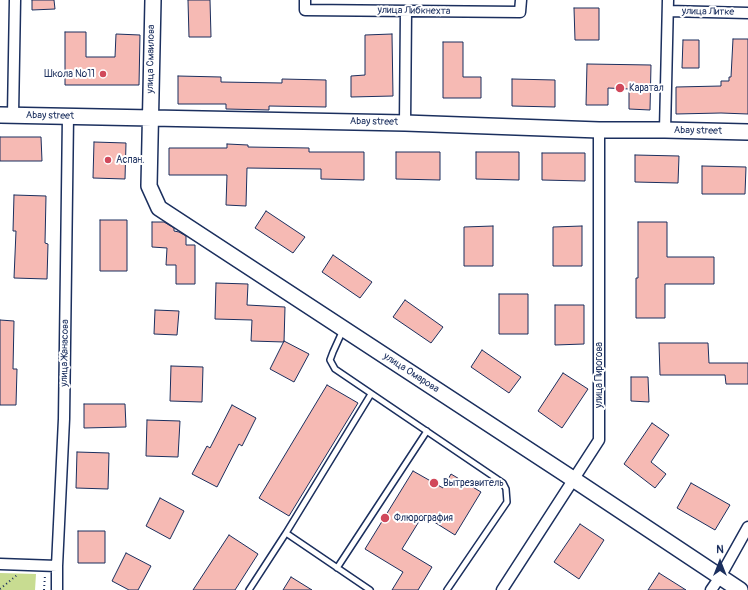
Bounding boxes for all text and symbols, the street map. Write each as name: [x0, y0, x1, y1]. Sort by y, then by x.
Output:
street label: улица Либкнехта: [377, 4, 451, 18]
street label: улица Литке: [682, 6, 734, 18]
street label: улица Смаилова: [144, 24, 158, 94]
place label: Школа №11: [44, 68, 95, 80]
marker: Школа №11: [98, 69, 108, 79]
marker: Каратал: [614, 82, 626, 94]
place label: Каратал: [629, 82, 664, 94]
street label: Abay street: [26, 110, 74, 122]
street label: Abay street: [350, 116, 398, 128]
street label: Abay street: [674, 125, 722, 137]
place label: Аспан.: [116, 154, 144, 166]
marker: Аспан.: [103, 155, 113, 165]
street label: улица Жанасова: [58, 319, 72, 387]
street label: улица Пирогова: [593, 342, 605, 408]
street label: улица Омарова: [381, 350, 441, 396]
marker: Вытрезвитель: [428, 477, 440, 489]
place label: Вытрезвитель: [443, 477, 504, 489]
marker: Флюрография: [379, 512, 391, 524]
place label: Флюрография: [394, 512, 453, 524]
north arrow: [700, 542, 740, 582]
text: N: [716, 543, 724, 556]

